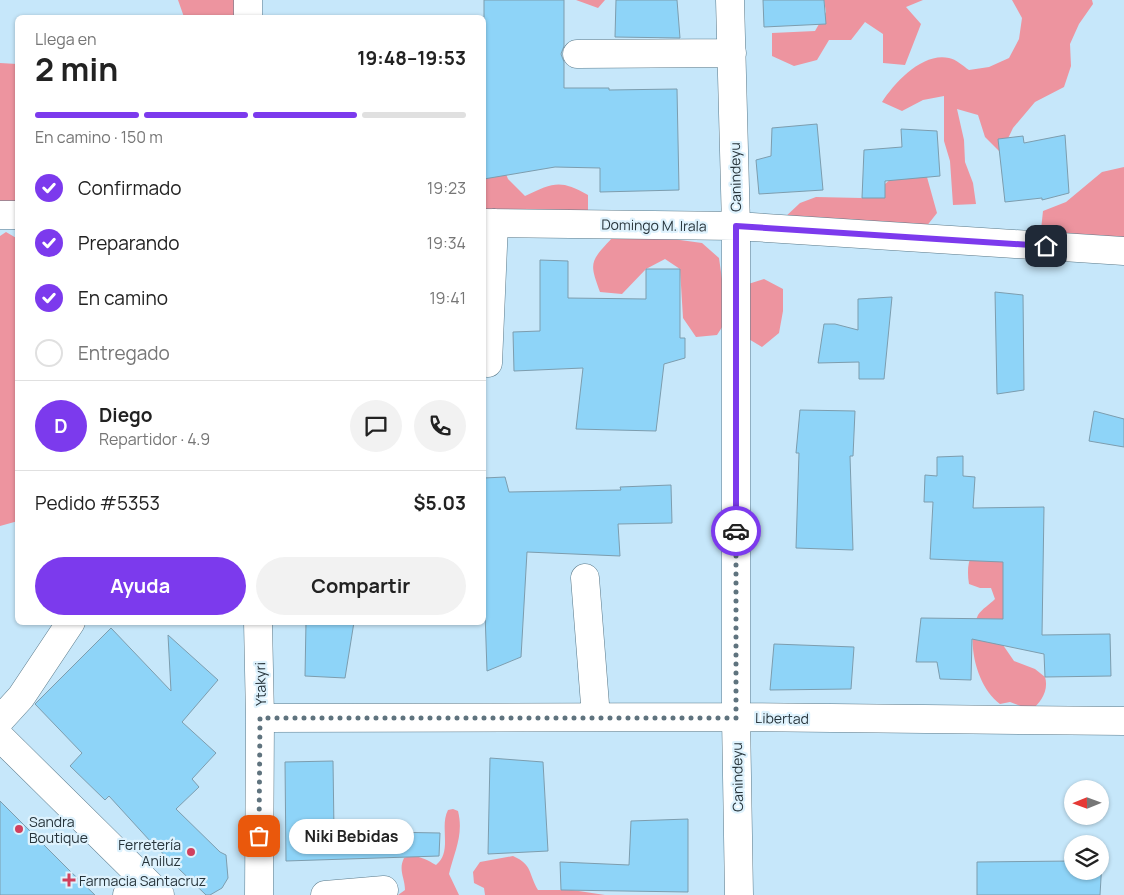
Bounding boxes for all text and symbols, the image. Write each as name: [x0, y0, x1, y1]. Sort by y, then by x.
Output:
text: Llega en: [35, 28, 96, 50]
text: 19:48–19:53: [357, 45, 466, 71]
text: 2 min: [35, 47, 118, 91]
text: En camino · 150 m: [35, 126, 163, 148]
street label: Canindeyu: [725, 142, 745, 212]
icon: check: [35, 174, 63, 202]
text: Confirmado: [78, 175, 182, 201]
text: 19:23: [427, 177, 466, 199]
street label: Domingo M. Irala: [601, 215, 707, 235]
pin: [1025, 225, 1067, 267]
icon: check: [35, 229, 63, 257]
text: Preparando: [78, 230, 180, 256]
text: 19:34: [427, 232, 466, 254]
icon: home: [1032, 232, 1060, 260]
icon: check: [35, 284, 63, 312]
text: En camino: [78, 285, 168, 311]
text: 19:41: [429, 287, 466, 309]
text: Entregado: [78, 340, 170, 366]
button: chat: [350, 400, 402, 452]
button: phone: [414, 400, 466, 452]
text: Diego: [99, 402, 153, 428]
text: D: [54, 413, 68, 439]
text: Repartidor · 4.9: [99, 428, 210, 450]
text: Pedido #5353: [35, 490, 160, 516]
text: $5.03: [414, 490, 466, 516]
courier: [711, 506, 761, 556]
icon: car: [722, 517, 750, 545]
button: Ayuda: [35, 557, 246, 615]
button: Compartir: [256, 557, 466, 615]
street label: Ytakyri: [250, 662, 270, 706]
street label: Libertad: [755, 708, 809, 728]
street label: Canindeyu: [727, 742, 747, 812]
north arrow: [1064, 780, 1109, 825]
map controls: [1064, 780, 1109, 880]
place label: Sandra Boutique: [29, 812, 88, 847]
pin: [238, 815, 280, 857]
callout: Niki Bebidas: [289, 818, 414, 854]
icon: bag: [245, 822, 273, 850]
marker: Sandra Boutique: [13, 823, 25, 835]
text: Niki Bebidas: [304, 825, 399, 847]
place label: Ferretería Aniluz: [118, 835, 181, 870]
button: layers: [1064, 835, 1109, 880]
marker: Ferretería Aniluz: [185, 846, 197, 858]
place label: Farmacia Santacruz: [79, 871, 206, 890]
marker: Farmacia Santacruz: [63, 874, 75, 886]

